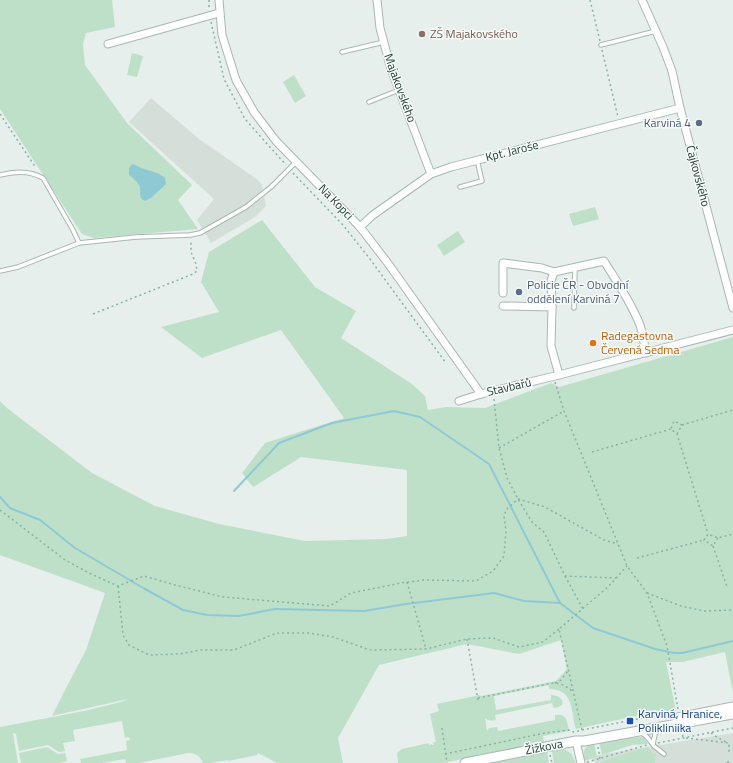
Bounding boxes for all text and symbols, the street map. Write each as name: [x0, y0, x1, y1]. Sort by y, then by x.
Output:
place label: ZŠ Majakovského: [430, 24, 518, 43]
marker: ZŠ Majakovského: [417, 29, 427, 39]
street label: Majakovského: [379, 51, 422, 125]
place label: Karviná 4: [644, 113, 691, 132]
marker: Karviná 4: [694, 118, 704, 128]
street label: Kpt. Jaroše: [483, 135, 540, 166]
street label: Čajkovského: [681, 143, 716, 209]
street label: Na Kopci: [314, 179, 358, 224]
place label: Policie ČR - Obvodní oddělení Karviná 7: [527, 275, 630, 308]
marker: Policie ČR - Obvodní oddělení Karviná 7: [514, 287, 524, 297]
place label: Radegastovna Červená Sedma: [601, 326, 679, 359]
marker: Radegastovna Červená Sedma: [588, 338, 598, 348]
street label: Stavbařů: [485, 372, 533, 401]
place label: Karviná, Hranice, Polikliniika: [638, 704, 722, 737]
marker: Karviná, Hranice, Polikliniika: [625, 716, 635, 726]
street label: Žižkova: [523, 734, 564, 759]

